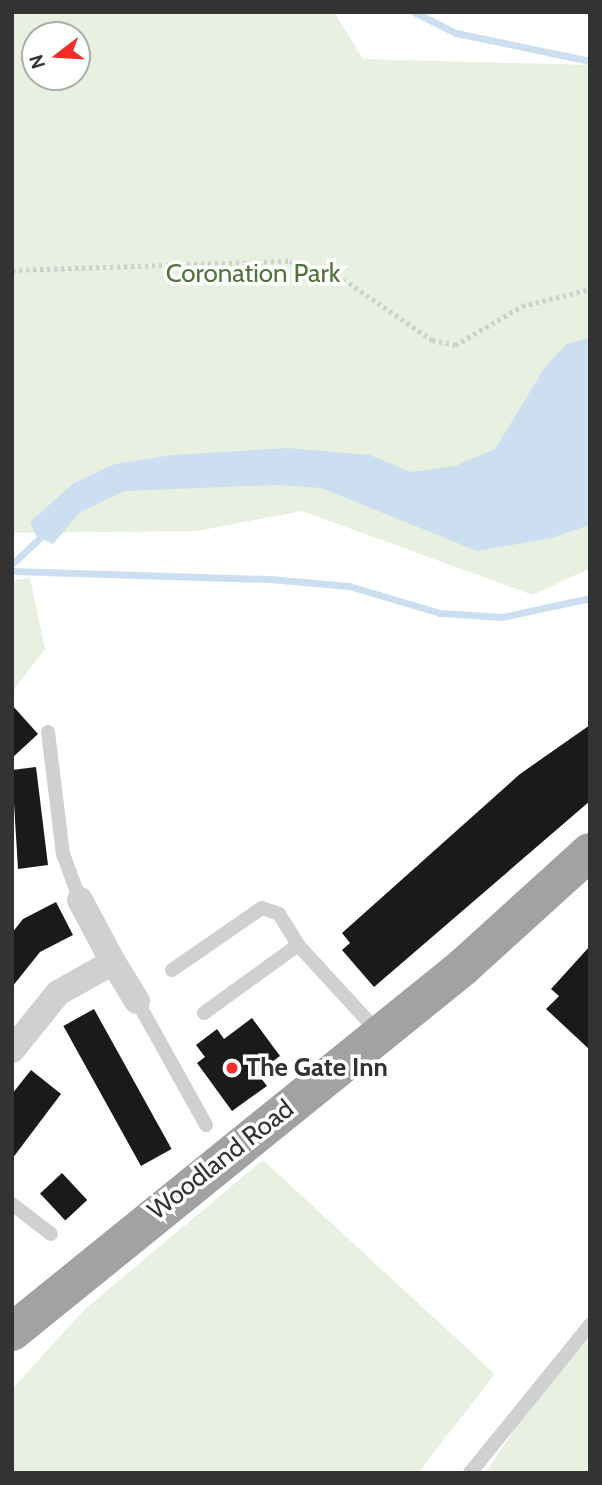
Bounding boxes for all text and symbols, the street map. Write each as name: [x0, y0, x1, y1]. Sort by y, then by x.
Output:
north arrow: [21, 21, 91, 91]
text: N: [24, 52, 50, 71]
park label: Coronation Park: [166, 258, 340, 290]
place label: The Gate Inn: [246, 1052, 388, 1084]
marker: The Gate Inn: [224, 1060, 240, 1076]
street label: Woodland Road: [142, 1093, 300, 1227]

